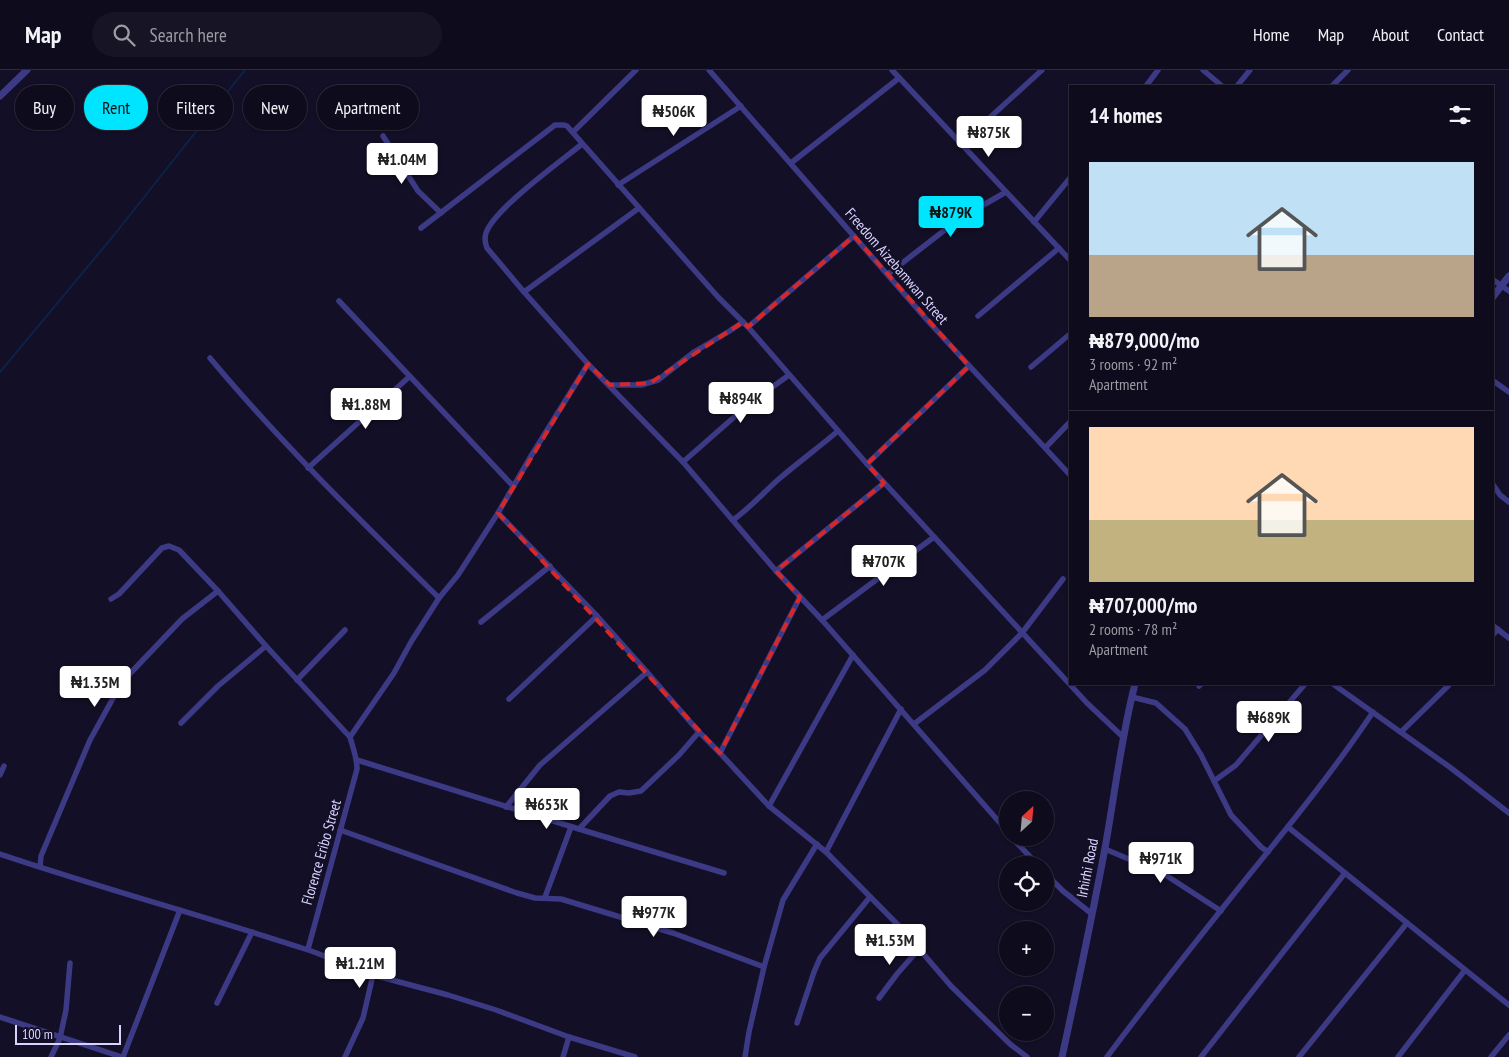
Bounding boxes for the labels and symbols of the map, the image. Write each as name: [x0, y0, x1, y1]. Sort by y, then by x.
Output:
pin: ₦506K: [639, 94, 709, 137]
pin: ₦875K: [954, 116, 1024, 158]
pin: ₦1.04M: [361, 142, 443, 185]
pin: ₦879K: [916, 196, 986, 238]
street label: Freedom Aizebamwan Street: [841, 204, 953, 328]
pin: ₦894K: [706, 382, 776, 424]
pin: ₦1.88M: [325, 388, 407, 430]
pin: ₦707K: [849, 544, 919, 587]
pin: ₦1.35M: [54, 666, 136, 708]
pin: ₦689K: [1234, 700, 1304, 743]
pin: ₦653K: [512, 788, 582, 830]
north arrow: [999, 791, 1054, 846]
street label: Florence Eribo Street: [297, 797, 345, 907]
street label: Irhirhi Road: [1072, 837, 1102, 899]
pin: ₦971K: [1126, 842, 1196, 884]
pin: ₦977K: [619, 896, 689, 938]
pin: ₦1.53M: [849, 924, 931, 966]
pin: ₦1.21M: [319, 946, 401, 989]
scale bar: [15, 1022, 121, 1045]

